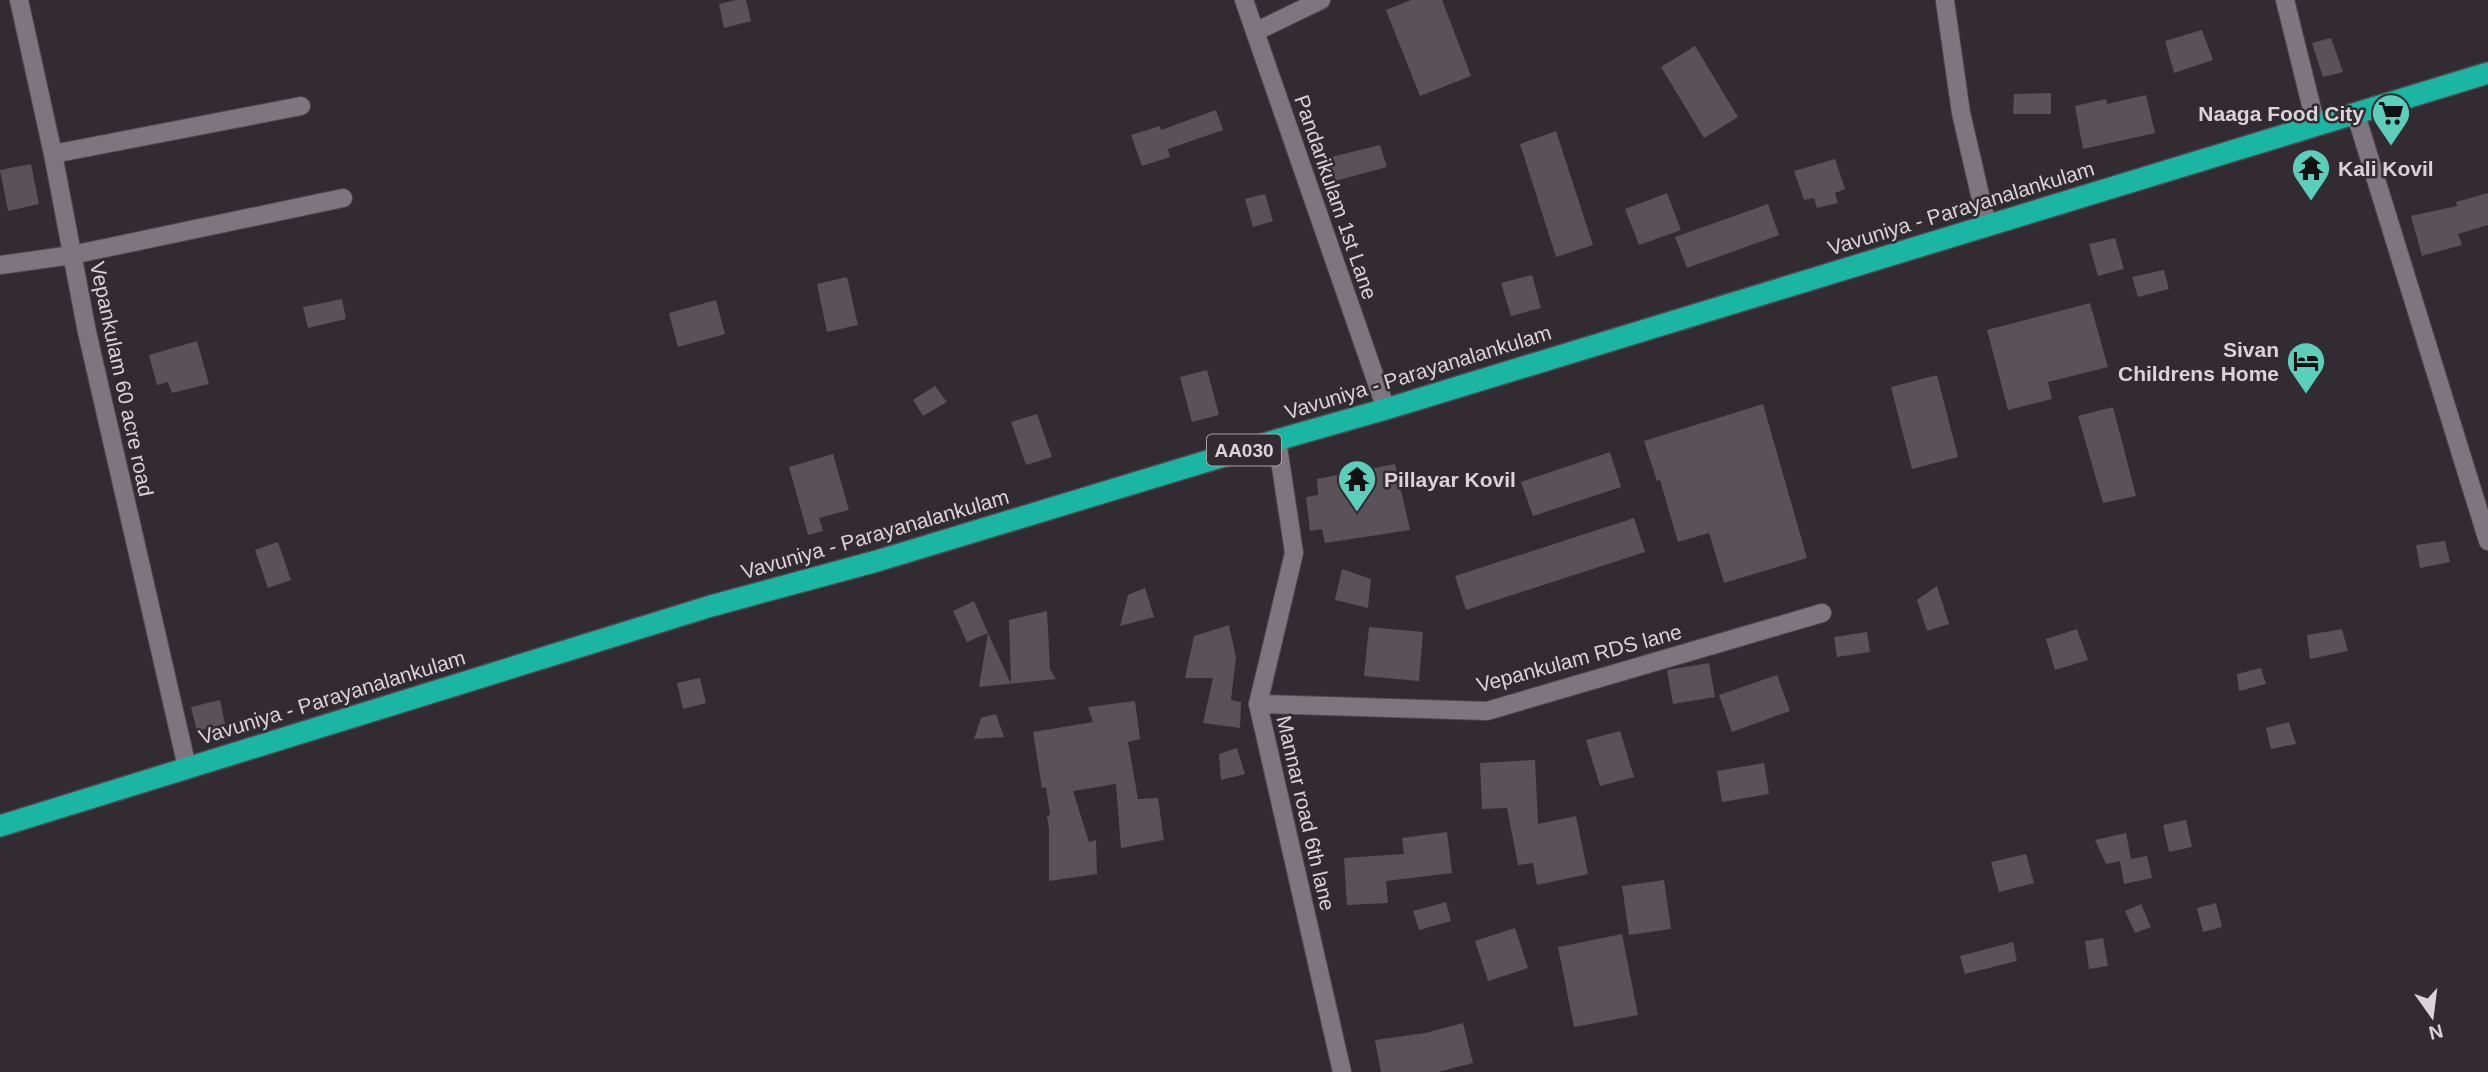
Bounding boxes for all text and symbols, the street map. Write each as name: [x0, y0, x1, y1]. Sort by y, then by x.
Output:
street label: Pandarikulam 1st Lane: [1290, 92, 1382, 302]
supermarket icon: Naaga Food City: [2370, 92, 2412, 147]
place label: Naaga Food City: [2198, 102, 2364, 125]
temple icon: Kali Kovil: [2290, 147, 2332, 202]
street label: Vavuniya - Parayanalankulam: [1825, 156, 2097, 260]
place label: Kali Kovil: [2338, 157, 2434, 180]
street label: Vepankulam 60 acre road: [86, 260, 158, 498]
street label: Vavuniya - Parayanalankulam: [1282, 320, 1554, 424]
place label: Sivan Childrens Home: [2118, 338, 2279, 385]
hotel icon: Sivan Childrens Home: [2285, 340, 2327, 395]
road number: AA030: [1207, 435, 1281, 466]
temple icon: Pillayar Kovil: [1336, 458, 1378, 513]
place label: Pillayar Kovil: [1384, 468, 1516, 491]
street label: Vavuniya - Parayanalankulam: [738, 485, 1012, 583]
street label: Vepankulam RDS lane: [1474, 620, 1684, 696]
street label: Vavuniya - Parayanalankulam: [196, 645, 468, 749]
street label: Mannar road 6th lane: [1272, 713, 1340, 913]
north arrow: [2397, 981, 2467, 1051]
text: N: [2427, 1020, 2445, 1044]

